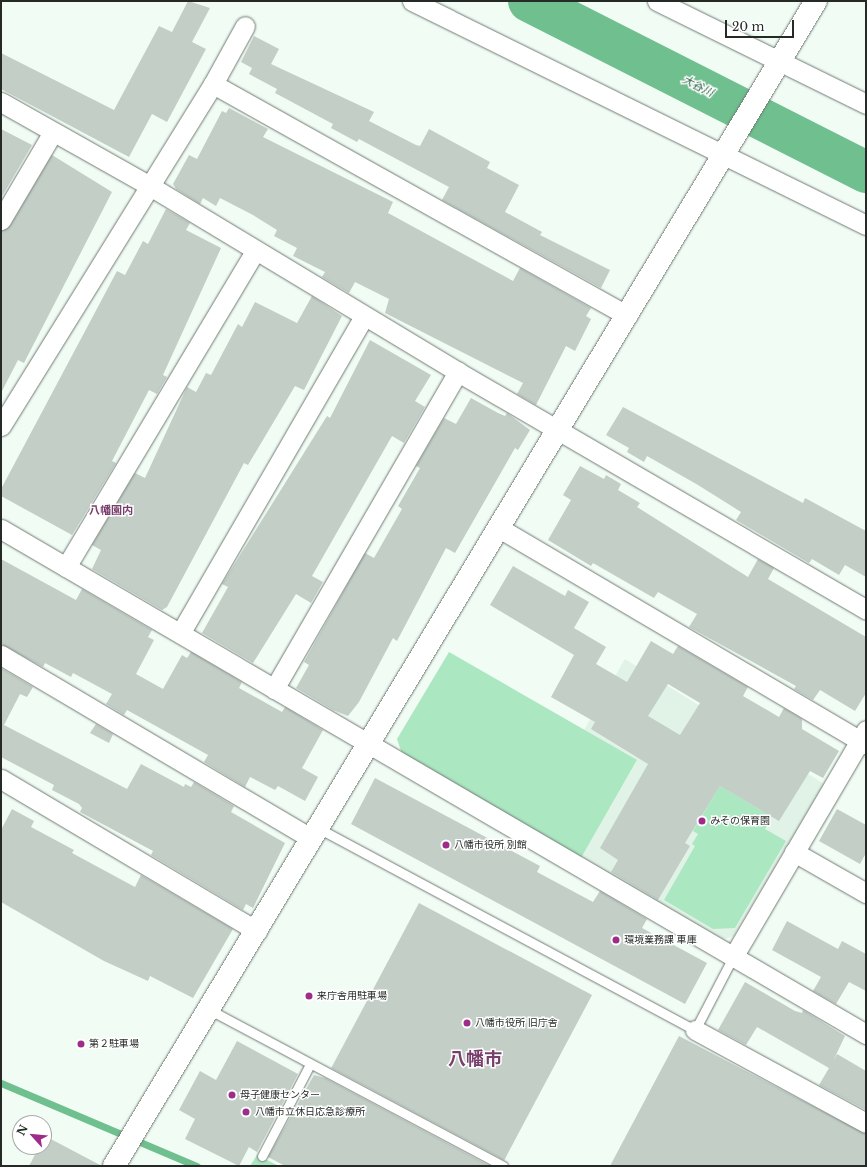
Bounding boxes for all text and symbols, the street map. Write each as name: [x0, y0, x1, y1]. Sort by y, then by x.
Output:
scale bar: [727, 12, 796, 38]
text: 20 m: [732, 19, 764, 34]
water label: 大谷川: [680, 73, 716, 99]
district label: 八幡園内: [89, 503, 133, 517]
place label: みその保育園: [710, 815, 770, 827]
marker: みその保育園: [697, 816, 707, 826]
place label: 八幡市役所 別館: [454, 839, 527, 851]
marker: 八幡市役所 別館: [441, 840, 451, 850]
place label: 環境業務課 車庫: [624, 934, 697, 946]
marker: 環境業務課 車庫: [611, 935, 621, 945]
place label: 来庁舎用駐車場: [317, 990, 387, 1002]
marker: 来庁舎用駐車場: [304, 991, 314, 1001]
place label: 八幡市役所 旧庁舎: [475, 1017, 558, 1029]
marker: 八幡市役所 旧庁舎: [462, 1018, 472, 1028]
place label: 第２駐車場: [89, 1038, 139, 1050]
marker: 第２駐車場: [76, 1039, 86, 1049]
district label: 八幡市: [448, 1048, 502, 1070]
place label: 母子健康センター: [240, 1089, 320, 1101]
marker: 母子健康センター: [227, 1090, 237, 1100]
marker: 八幡市立休日応急診療所: [240, 1106, 252, 1118]
place label: 八幡市立休日応急診療所: [255, 1106, 365, 1118]
north arrow: [12, 1115, 52, 1155]
text: N: [14, 1122, 31, 1138]

